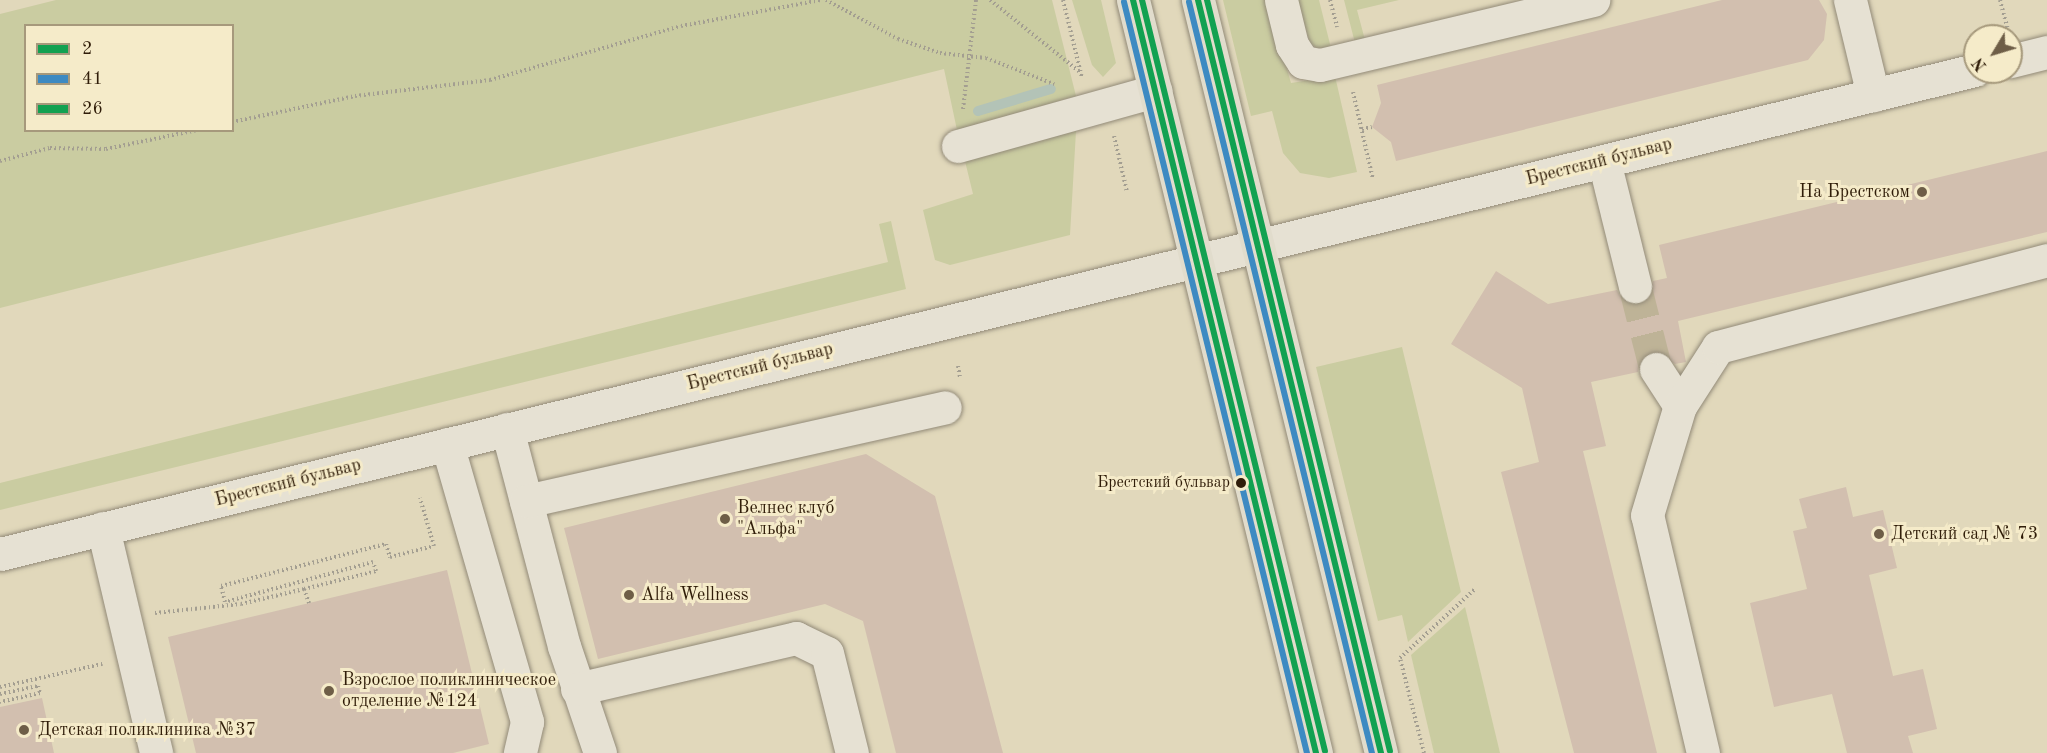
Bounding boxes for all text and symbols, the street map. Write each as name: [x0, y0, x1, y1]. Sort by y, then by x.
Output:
legend: [24, 24, 234, 132]
north arrow: [1963, 24, 2023, 84]
text: 2: [82, 40, 92, 58]
text: N: [1970, 54, 1990, 74]
text: 41: [82, 70, 103, 88]
text: 26: [82, 100, 103, 118]
street label: Брестский бульвар: [1524, 133, 1674, 191]
place label: На Брестском: [1799, 181, 1910, 203]
marker: На Брестском: [1915, 185, 1929, 199]
street label: Брестский бульвар: [685, 338, 835, 396]
street label: Брестский бульвар: [213, 454, 363, 512]
place label: Брестский бульвар: [1097, 473, 1230, 493]
marker: Брестский бульвар: [1235, 477, 1247, 489]
place label: Велнес клуб "Альфа": [737, 498, 834, 540]
marker: Велнес клуб "Альфа": [718, 512, 732, 526]
place label: Детский сад № 73: [1891, 523, 2038, 545]
marker: Детский сад № 73: [1872, 527, 1886, 541]
place label: Alfa Wellness: [641, 584, 749, 606]
marker: Alfa Wellness: [622, 588, 636, 602]
place label: Взрослое поликлиническое отделение №124: [342, 670, 556, 712]
marker: Взрослое поликлиническое отделение №124: [320, 682, 338, 700]
place label: Детская поликлиника №37: [38, 719, 256, 741]
marker: Детская поликлиника №37: [15, 721, 33, 739]

